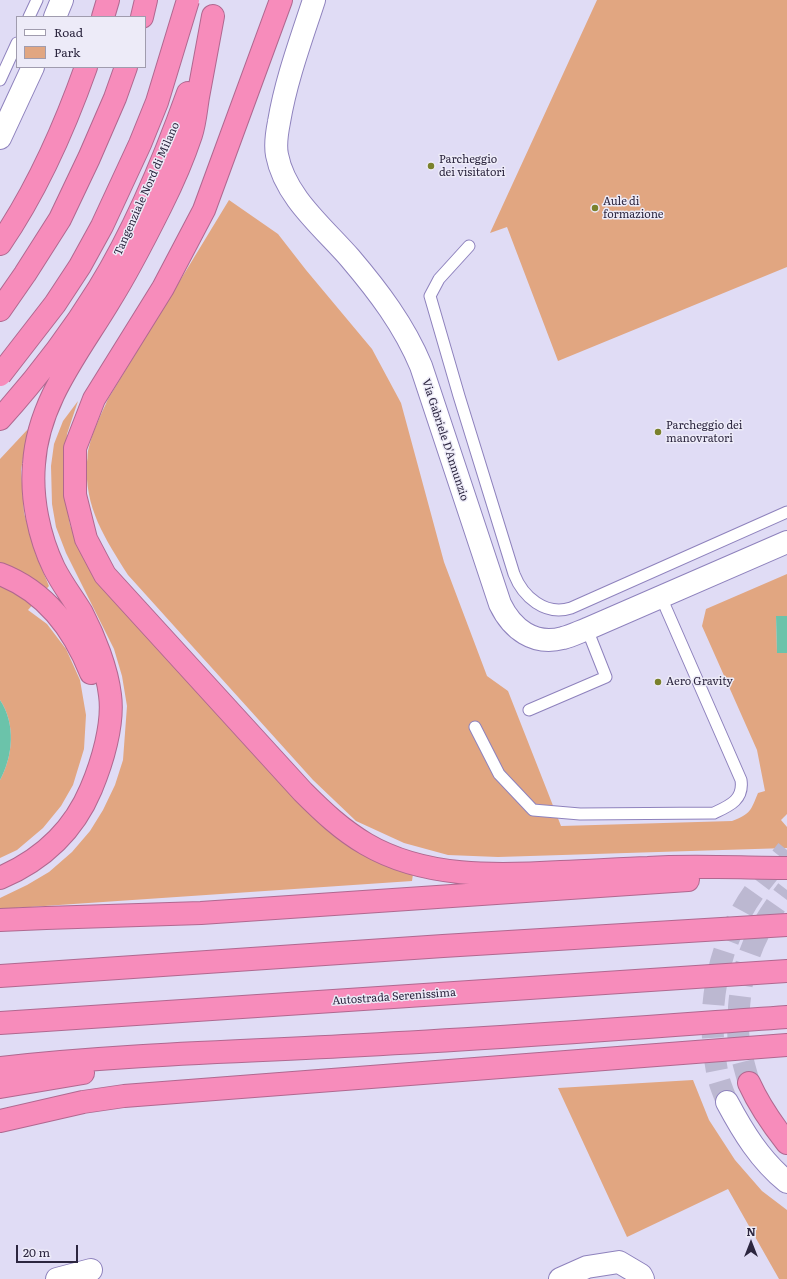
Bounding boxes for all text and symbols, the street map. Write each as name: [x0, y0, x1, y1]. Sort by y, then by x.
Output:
legend: [16, 16, 146, 68]
text: Road: [54, 23, 83, 41]
text: Park: [54, 43, 80, 61]
street label: Tangenziale Nord di Milano: [111, 120, 183, 258]
place label: Parcheggio dei visitatori: [439, 153, 505, 179]
marker: Parcheggio dei visitatori: [426, 161, 436, 171]
place label: Aule di formazione: [603, 195, 664, 221]
marker: Aule di formazione: [590, 203, 600, 213]
street label: Via Gabriele D'Annunzio: [419, 377, 471, 503]
place label: Parcheggio dei manovratori: [666, 419, 742, 445]
marker: Parcheggio dei manovratori: [653, 427, 663, 437]
place label: Aero Gravity: [666, 675, 733, 689]
marker: Aero Gravity: [653, 677, 663, 687]
street label: Autostrada Serenissima: [332, 986, 456, 1008]
north arrow: [731, 1223, 771, 1263]
text: N: [746, 1223, 756, 1239]
scale bar: [18, 1237, 80, 1263]
text: 20 m: [23, 1243, 50, 1261]

